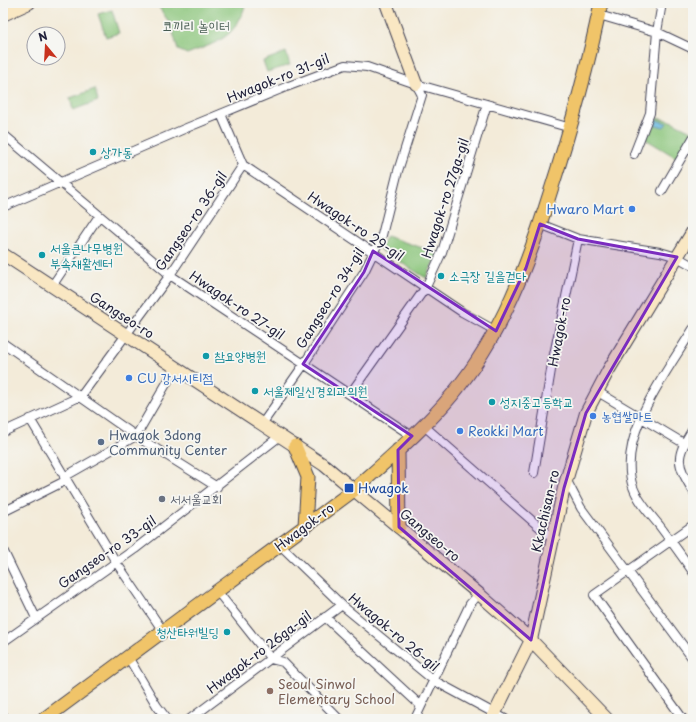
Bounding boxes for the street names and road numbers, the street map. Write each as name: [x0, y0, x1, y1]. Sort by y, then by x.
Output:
street label: Hwagok-ro 31-gil: [224, 48, 332, 107]
street label: Hwagok-ro 27ga-gil: [416, 135, 473, 260]
street label: Gangseo-ro 36-gil: [150, 167, 231, 274]
street label: Hwagok-ro 29-gil: [304, 186, 408, 265]
street label: Gangseo-ro 34-gil: [291, 244, 368, 352]
street label: Hwagok-ro 27-gil: [186, 266, 289, 344]
street label: Gangseo-ro: [86, 287, 158, 343]
street label: Hwagok-ro: [542, 296, 575, 368]
street label: Kkachisan-ro: [526, 468, 563, 554]
street label: Hwagok-ro: [270, 498, 337, 555]
street label: Gangseo-ro: [396, 504, 465, 565]
street label: Gangseo-ro 33-gil: [54, 511, 160, 593]
street label: Hwagok-ro 26-gil: [345, 588, 444, 675]
street label: Hwagok-ro 26ga-gil: [202, 606, 315, 697]

